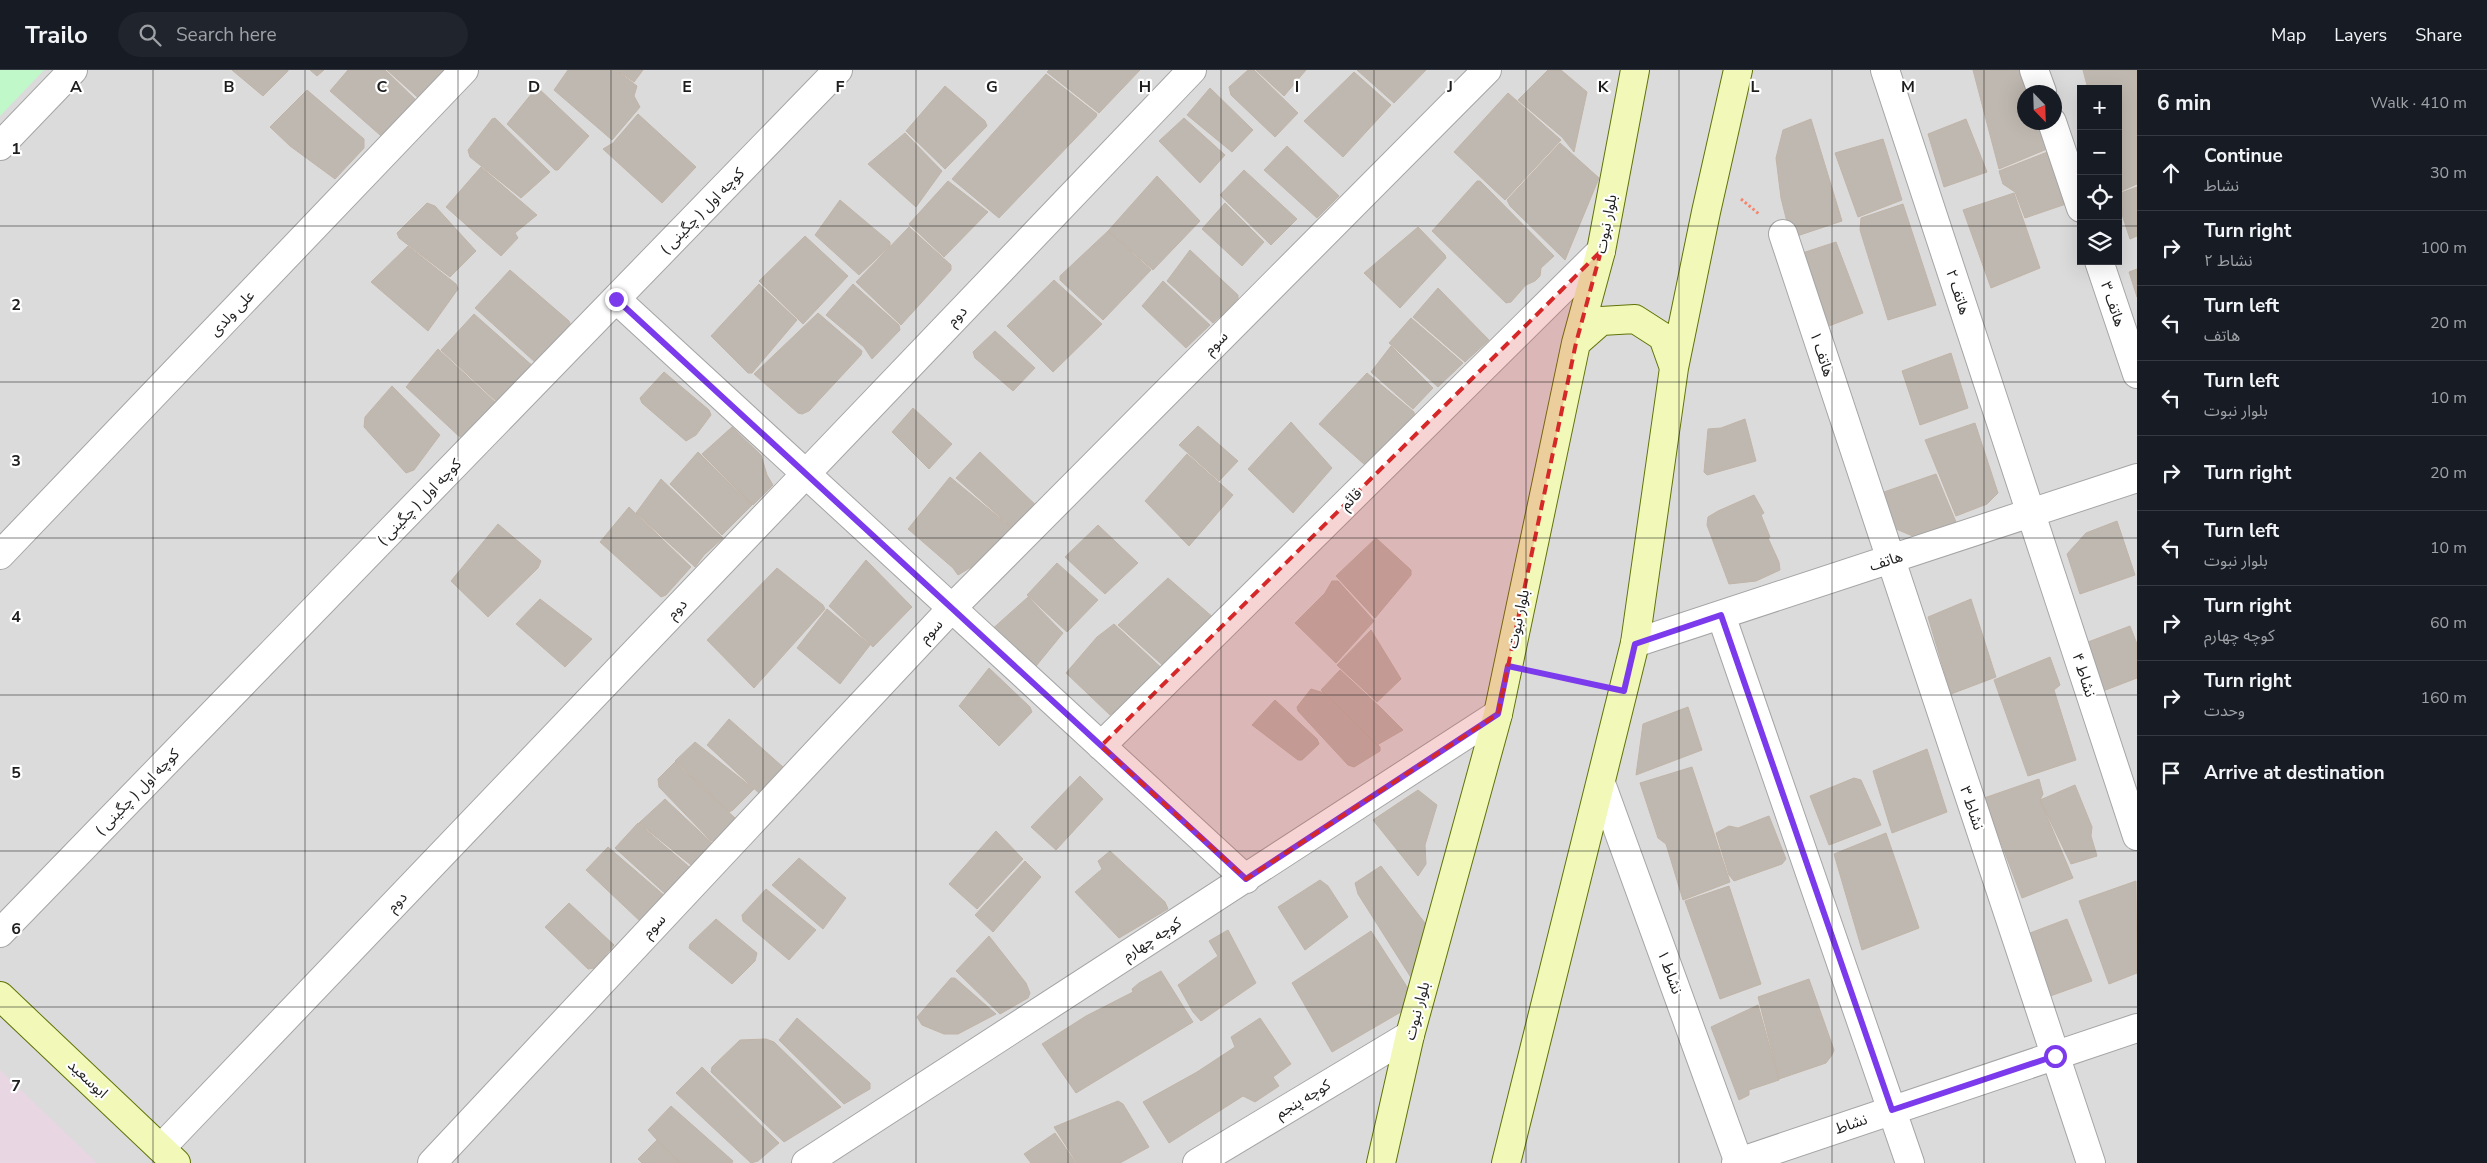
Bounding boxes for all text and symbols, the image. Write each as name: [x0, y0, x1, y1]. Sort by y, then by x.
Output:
search box: [118, 12, 468, 57]
text: Trailo: [25, 19, 88, 51]
icon: search: [136, 21, 164, 49]
text: Search here: [176, 22, 277, 48]
text: Map: [2271, 23, 2306, 47]
text: Layers: [2334, 23, 2387, 47]
text: Share: [2415, 23, 2462, 47]
text: A: [70, 76, 82, 98]
text: B: [223, 76, 235, 98]
text: C: [377, 76, 388, 98]
text: D: [528, 76, 540, 98]
text: E: [682, 76, 692, 98]
text: F: [836, 76, 845, 98]
text: G: [986, 76, 998, 98]
text: H: [1139, 76, 1151, 98]
text: I: [1295, 76, 1299, 98]
text: J: [1446, 76, 1453, 98]
text: K: [1598, 76, 1610, 98]
text: L: [1751, 76, 1760, 98]
text: M: [1901, 76, 1915, 98]
north arrow: [2017, 85, 2062, 130]
map controls: [2077, 85, 2122, 265]
button: +: [2077, 85, 2122, 130]
text: 6 min: [2157, 89, 2211, 117]
text: Walk · 410 m: [2371, 92, 2467, 114]
button: −: [2077, 130, 2122, 175]
text: 1: [11, 138, 21, 160]
text: Continue: [2204, 143, 2283, 169]
icon: ahead: [2157, 159, 2185, 187]
text: 30 m: [2430, 162, 2467, 184]
street label: کوچه اول ( چگینی ): [655, 163, 749, 259]
button: locate: [2077, 175, 2122, 220]
text: نشاط: [2204, 175, 2239, 197]
street label: بلوار نبوت: [1590, 193, 1622, 255]
text: Turn right: [2204, 218, 2291, 244]
button: layers: [2077, 220, 2122, 265]
icon: right: [2157, 234, 2185, 262]
text: 100 m: [2420, 237, 2467, 259]
text: نشاط ۲: [2204, 250, 2252, 272]
street label: هاتف ۲: [1941, 267, 1975, 317]
street label: هاتف ۳: [2096, 279, 2130, 329]
street label: علی ولدی: [205, 285, 259, 340]
route end: [605, 288, 628, 311]
text: Turn left: [2204, 293, 2279, 319]
text: 2: [11, 294, 21, 316]
street label: دوم: [942, 301, 972, 331]
icon: left: [2157, 309, 2185, 337]
text: 20 m: [2430, 312, 2467, 334]
text: هاتف: [2204, 325, 2240, 347]
street label: سوم: [1200, 327, 1233, 360]
street label: هاتف ۱: [1805, 329, 1839, 379]
text: Turn left: [2204, 368, 2279, 394]
icon: left: [2157, 384, 2185, 412]
text: 10 m: [2430, 387, 2467, 409]
text: بلوار نبوت: [2204, 400, 2268, 422]
text: 3: [11, 450, 21, 472]
street label: کوچه اول ( چگینی ): [372, 454, 466, 550]
icon: right: [2157, 459, 2185, 487]
text: Turn right: [2204, 460, 2291, 486]
text: 20 m: [2430, 462, 2467, 484]
street label: قائم: [1336, 483, 1367, 515]
text: Turn left: [2204, 518, 2279, 544]
icon: left: [2157, 534, 2185, 562]
text: 10 m: [2430, 537, 2467, 559]
street label: هاتف: [1867, 546, 1905, 576]
text: بلوار نبوت: [2204, 550, 2268, 572]
street label: بلوار نبوت: [1502, 588, 1534, 650]
text: Turn right: [2204, 593, 2291, 619]
street label: دوم: [662, 594, 692, 624]
text: 4: [11, 606, 21, 628]
icon: right: [2157, 609, 2185, 637]
text: 60 m: [2430, 612, 2467, 634]
street label: سوم: [915, 614, 948, 648]
text: کوچه چهارم: [2204, 625, 2275, 647]
street label: نشاط ۴: [2067, 650, 2101, 700]
text: Turn right: [2204, 668, 2291, 694]
icon: right: [2157, 684, 2185, 712]
text: 160 m: [2420, 687, 2467, 709]
text: وحدت: [2204, 700, 2245, 722]
street label: کوچه اول ( چگینی ): [90, 744, 184, 840]
icon: arrive: [2157, 759, 2185, 787]
text: Arrive at destination: [2204, 760, 2385, 786]
text: 5: [11, 762, 21, 784]
street label: نشاط ۳: [1955, 783, 1989, 833]
street label: دوم: [382, 887, 412, 917]
street label: سوم: [638, 909, 671, 943]
street label: کوچه چهارم: [1119, 912, 1186, 966]
text: 6: [11, 918, 21, 940]
street label: نشاط ۱: [1653, 947, 1687, 997]
street label: بلوار نبوت: [1400, 980, 1434, 1042]
route start: [2044, 1045, 2067, 1068]
street label: ابوسعید: [64, 1055, 112, 1103]
street label: کوچه پنجم: [1272, 1074, 1335, 1124]
text: 7: [11, 1075, 21, 1097]
street label: نشاط: [1832, 1109, 1870, 1139]

